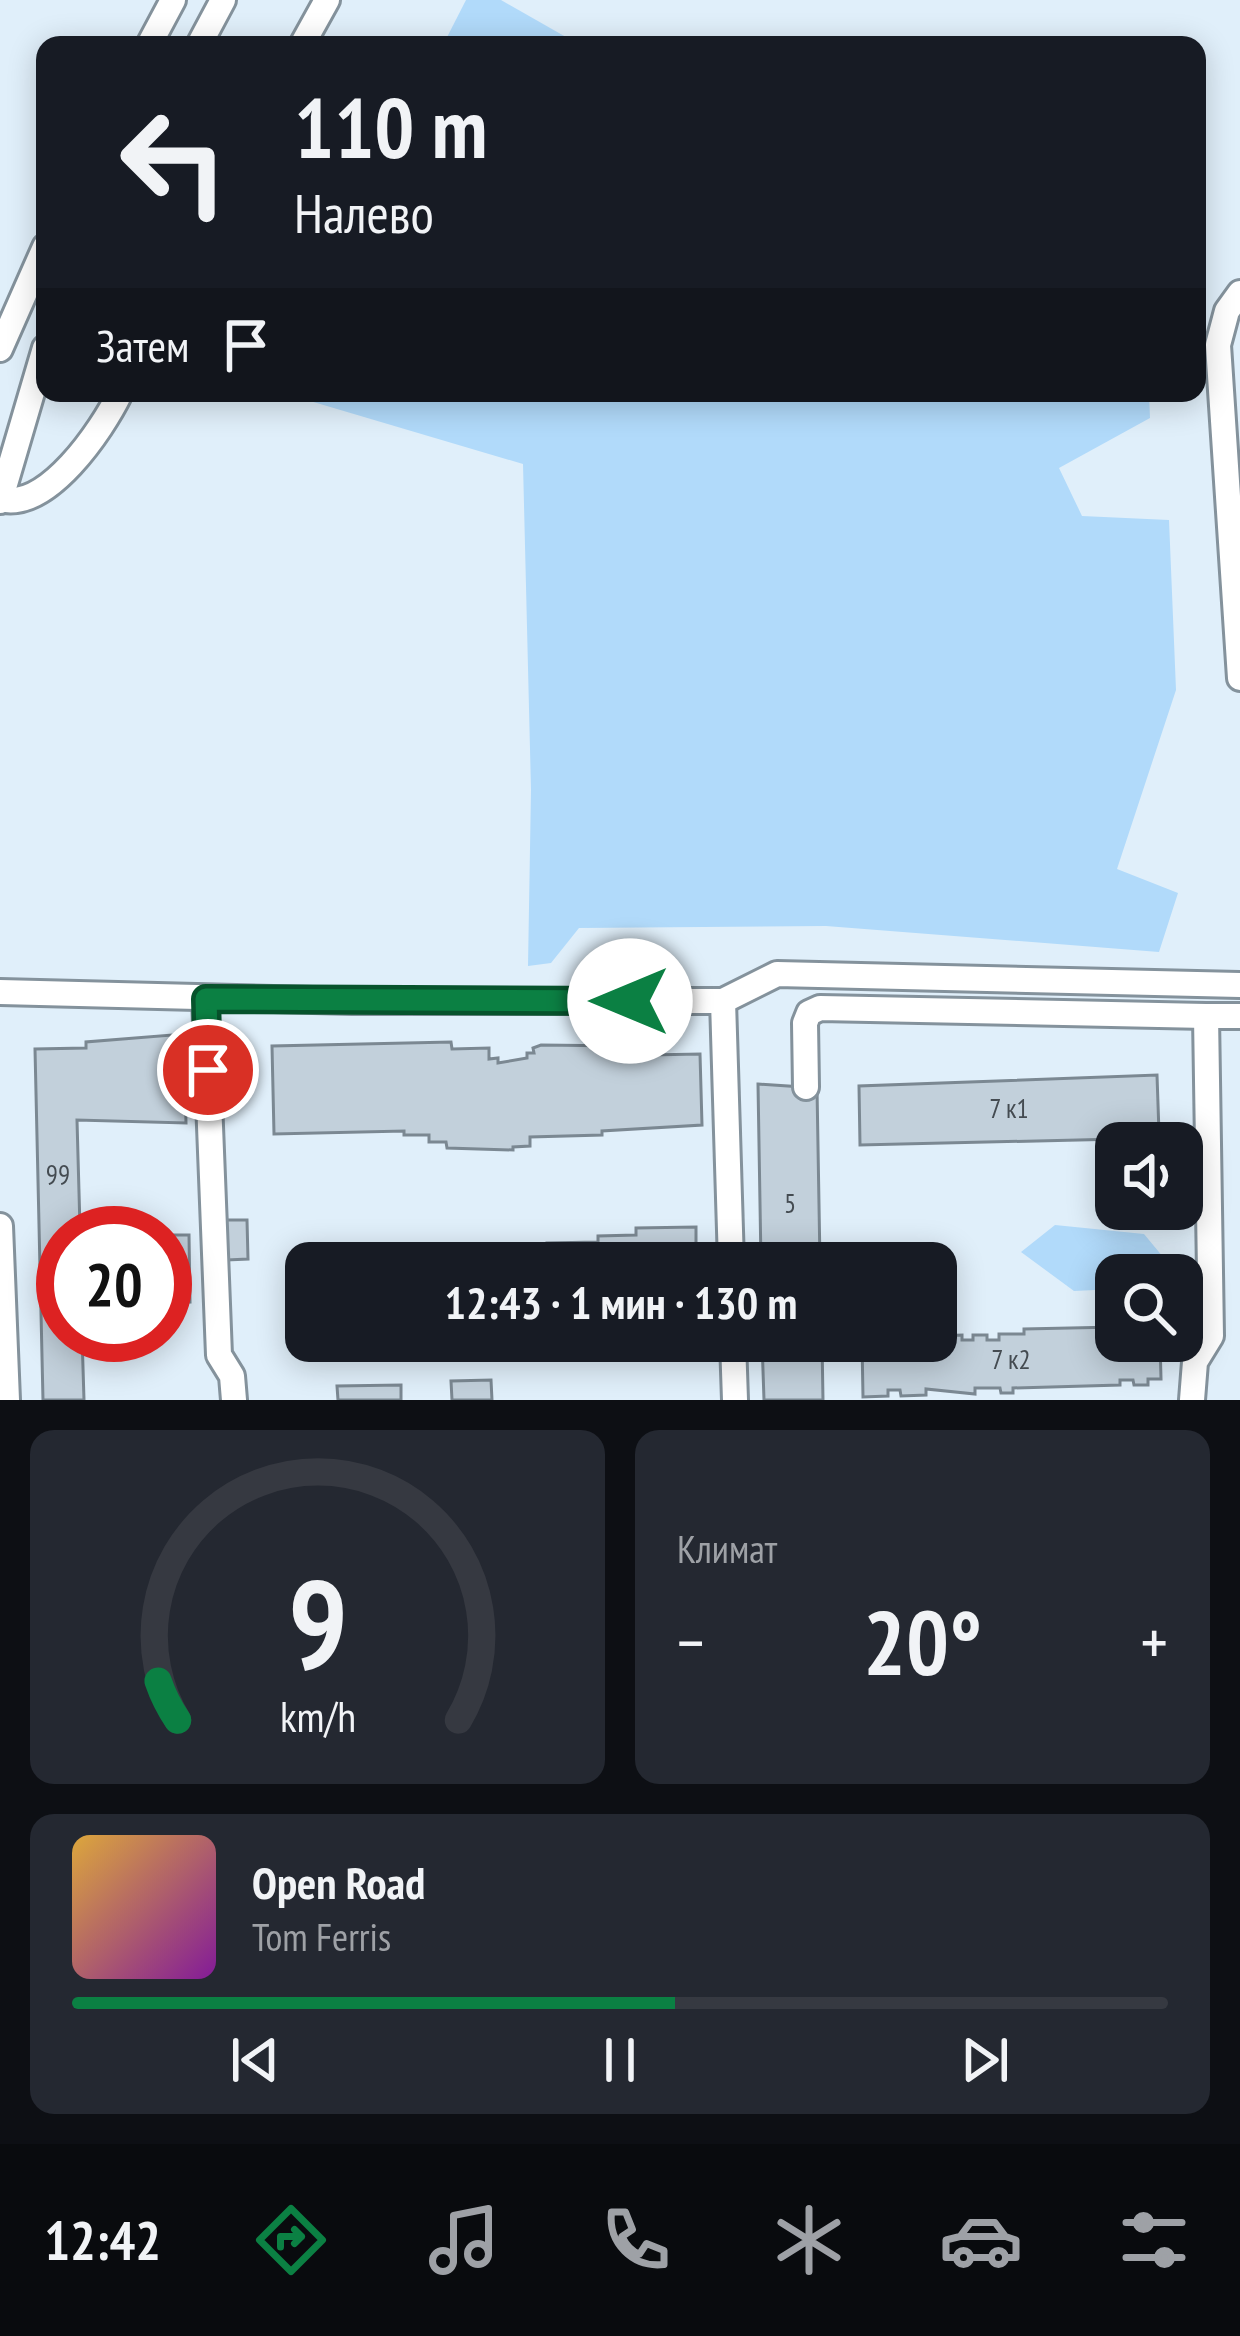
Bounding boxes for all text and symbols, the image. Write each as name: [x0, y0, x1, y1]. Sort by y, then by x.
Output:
text: 110 m: [294, 72, 487, 181]
icon: left: [96, 84, 252, 240]
text: Налево: [294, 178, 434, 248]
icon: arrive: [213, 312, 279, 378]
text: Затем: [96, 316, 189, 374]
position arrow: [567, 938, 693, 1064]
pin: [157, 1019, 259, 1121]
icon: arrive: [175, 1037, 241, 1103]
house number: 7 к1: [989, 1091, 1029, 1125]
map controls: [1095, 1122, 1203, 1362]
button: sound: [1095, 1122, 1203, 1230]
house number: 99: [46, 1157, 70, 1191]
house number: 5: [784, 1186, 796, 1220]
speed limit sign: 20: [36, 1206, 192, 1362]
button: search: [1095, 1254, 1203, 1362]
text: 12:43 · 1 мин · 130 m: [445, 1273, 797, 1331]
house number: 7 к2: [991, 1342, 1031, 1376]
text: Климат: [677, 1523, 777, 1574]
text: 9: [288, 1542, 347, 1703]
text: 20°: [863, 1583, 982, 1700]
text: −: [677, 1599, 704, 1684]
text: +: [1141, 1599, 1168, 1684]
text: km/h: [279, 1688, 356, 1744]
text: Open Road: [252, 1853, 425, 1911]
text: Tom Ferris: [252, 1911, 391, 1962]
icon: previous: [222, 2027, 288, 2093]
icon: pause: [587, 2027, 653, 2093]
icon: next: [952, 2027, 1018, 2093]
icon: directions: [249, 2198, 333, 2282]
icon: music: [422, 2198, 506, 2282]
icon: phone: [594, 2198, 678, 2282]
icon: climate: [767, 2198, 851, 2282]
icon: car: [939, 2198, 1023, 2282]
icon: filters: [1112, 2198, 1196, 2282]
text: 12:42: [44, 2205, 161, 2275]

